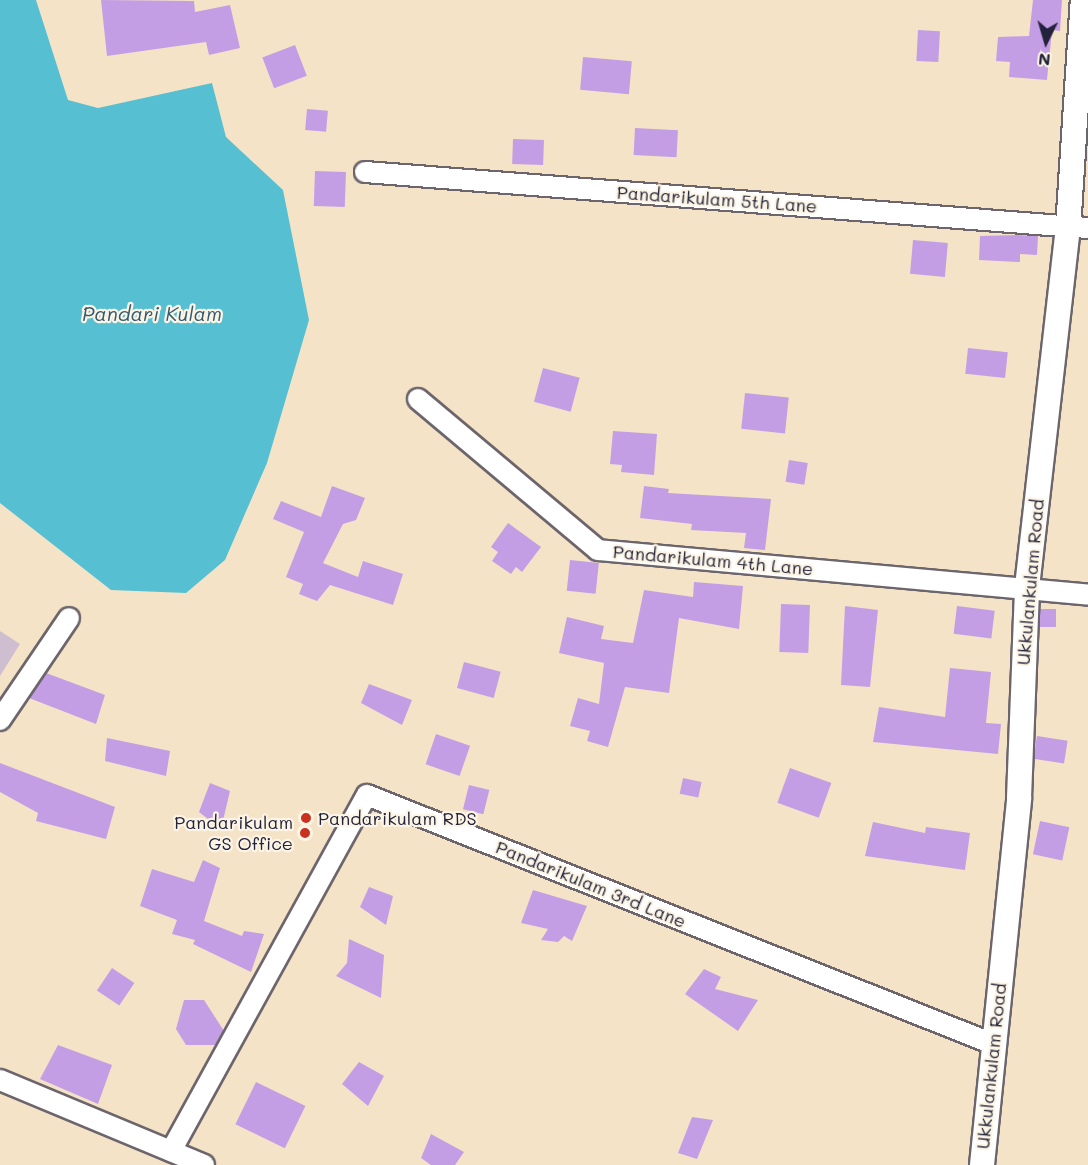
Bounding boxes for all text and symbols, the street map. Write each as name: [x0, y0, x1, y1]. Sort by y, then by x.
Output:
north arrow: [1016, 12, 1076, 72]
text: N: [1037, 49, 1051, 71]
street label: Pandarikulam 5th Lane: [616, 181, 818, 217]
water label: Pandari Kulam: [82, 301, 222, 325]
street label: Ukkulankulam Road: [1012, 498, 1048, 666]
street label: Pandarikulam 4th Lane: [612, 540, 814, 580]
place label: Pandarikulam RDS: [318, 807, 477, 829]
marker: Pandarikulam RDS: [299, 811, 313, 825]
place label: Pandarikulam GS Office: [174, 812, 293, 854]
marker: Pandarikulam GS Office: [298, 826, 312, 840]
street label: Pandarikulam 3rd Lane: [493, 836, 689, 932]
street label: Ukkulankulam Road: [972, 982, 1010, 1150]

